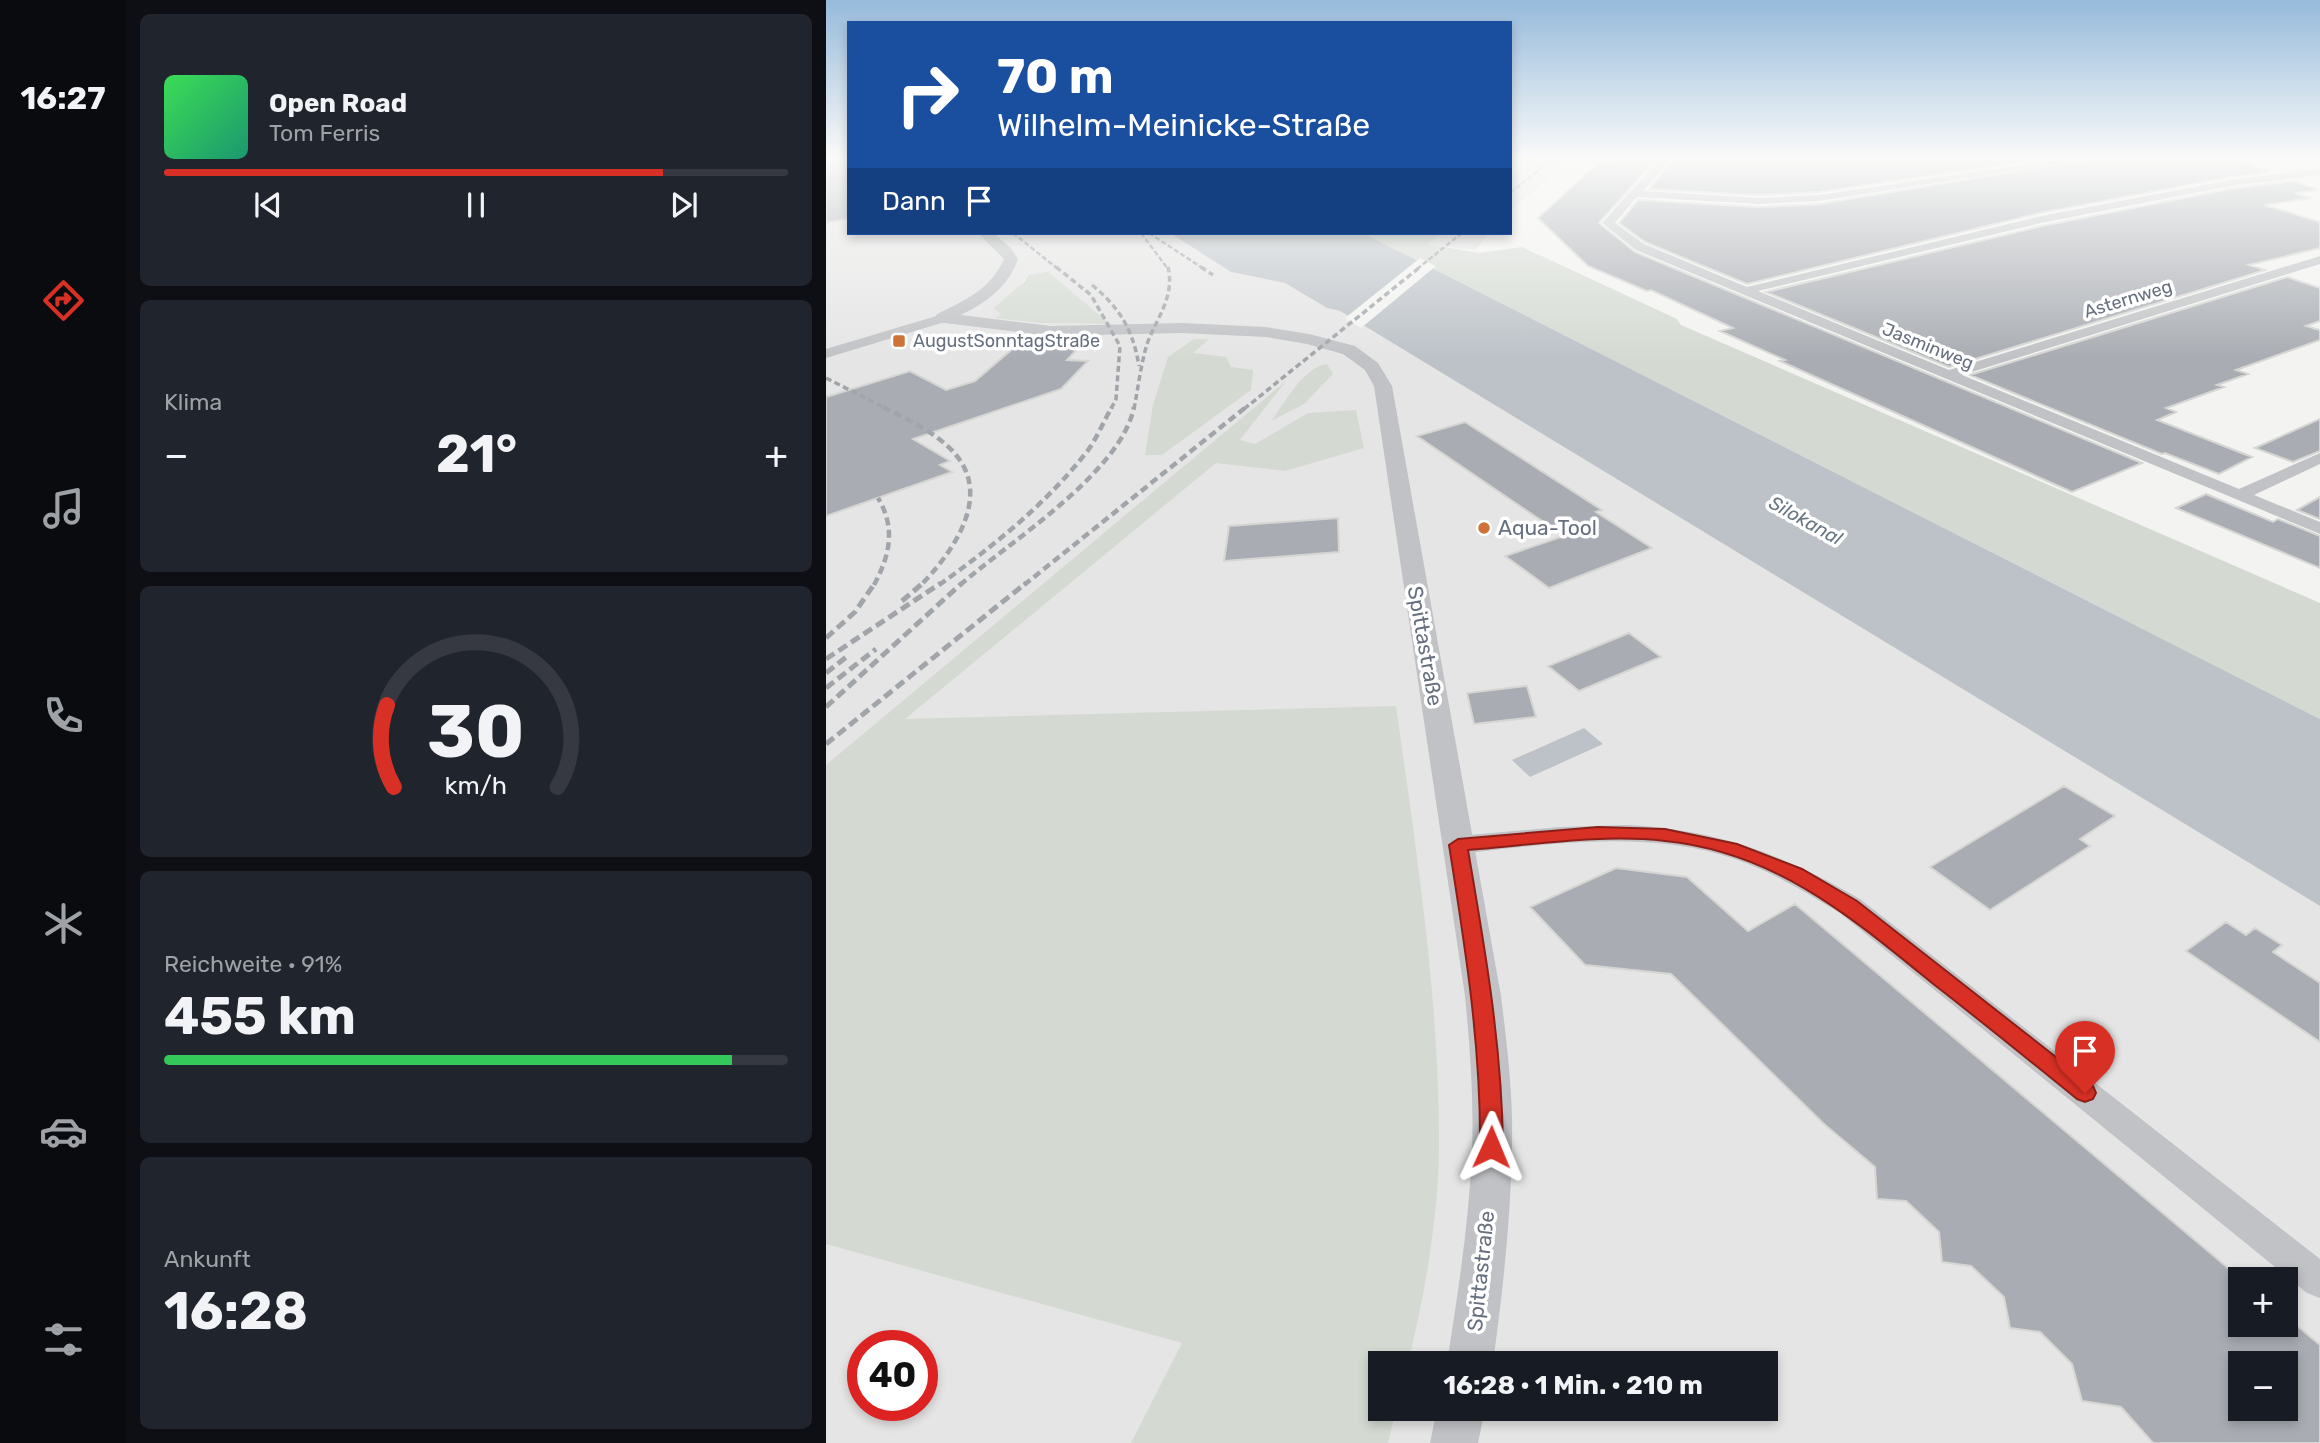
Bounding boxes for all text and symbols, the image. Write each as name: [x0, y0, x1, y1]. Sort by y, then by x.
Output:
text: 70 m: [997, 47, 1114, 105]
icon: right: [882, 49, 973, 140]
text: 16:27: [20, 79, 106, 117]
text: Open Road: [269, 88, 407, 119]
text: Wilhelm-Meinicke-Straße: [997, 106, 1370, 144]
text: Tom Ferris: [269, 119, 380, 147]
icon: arrive: [960, 182, 998, 220]
icon: previous: [249, 186, 287, 224]
icon: pause: [457, 186, 495, 224]
icon: next: [665, 186, 703, 224]
text: Dann: [882, 186, 946, 217]
street label: Asternweg: [2081, 275, 2175, 323]
icon: directions: [39, 276, 88, 325]
street label: Jasminweg: [1879, 318, 1977, 374]
place label: AugustSonntagStraße: [913, 330, 1100, 352]
marker: AugustSonntagStraße: [891, 333, 907, 349]
text: Klima: [164, 388, 222, 416]
text: 21°: [436, 423, 517, 485]
text: −: [164, 432, 189, 478]
text: +: [764, 432, 788, 478]
icon: music: [39, 484, 88, 533]
water label: Silokanal: [1765, 491, 1847, 550]
place label: Aqua-Tool: [1498, 515, 1597, 540]
marker: Aqua-Tool: [1476, 520, 1492, 536]
street label: Spittastraße: [1403, 584, 1448, 708]
text: 30: [427, 690, 525, 776]
icon: phone: [39, 691, 88, 740]
text: km/h: [445, 771, 507, 800]
icon: climate: [39, 899, 88, 948]
text: Reichweite · 91%: [164, 950, 342, 978]
text: 455 km: [164, 985, 356, 1047]
pin: [2055, 1021, 2115, 1093]
icon: arrive: [2066, 1032, 2104, 1070]
icon: car: [39, 1107, 88, 1156]
position arrow: [1454, 1110, 1528, 1184]
street label: Spittastraße: [1462, 1209, 1499, 1332]
text: Ankunft: [164, 1245, 251, 1273]
map controls: [2228, 1267, 2298, 1421]
button: +: [2228, 1267, 2298, 1337]
text: 16:28: [164, 1280, 308, 1342]
icon: filters: [39, 1315, 88, 1364]
speed limit sign: 40: [847, 1330, 938, 1421]
button: −: [2228, 1351, 2298, 1421]
text: 16:28 · 1 Min. · 210 m: [1443, 1370, 1703, 1401]

